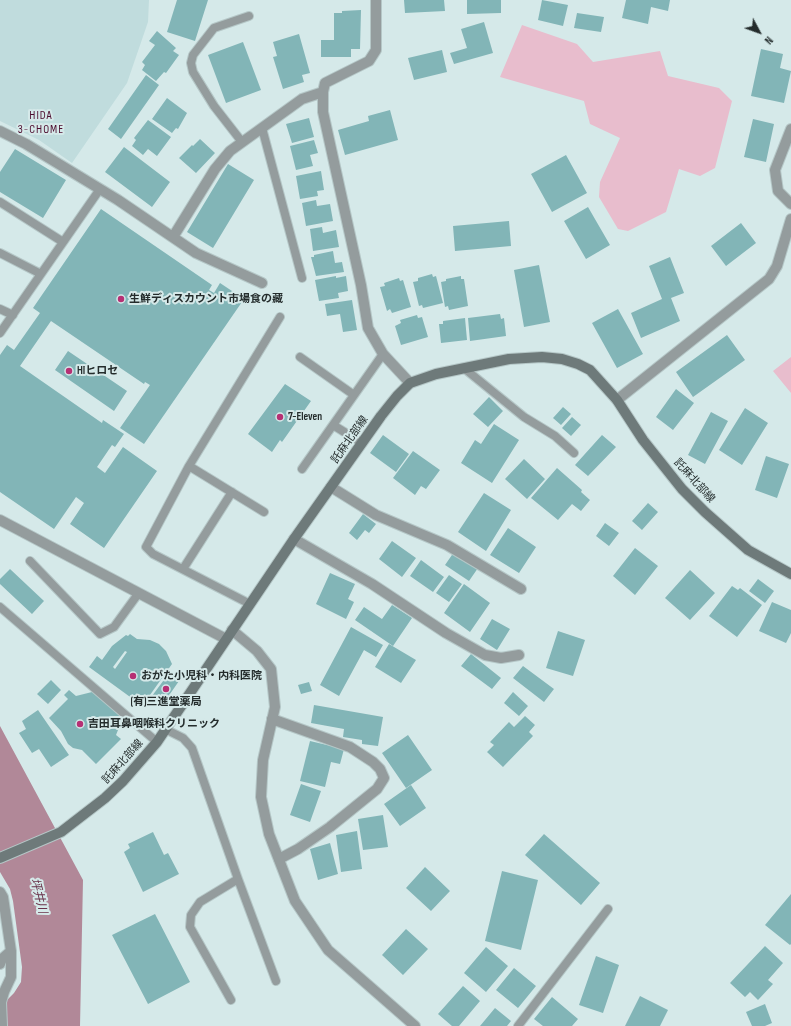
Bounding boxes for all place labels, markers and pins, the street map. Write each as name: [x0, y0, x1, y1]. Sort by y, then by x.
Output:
place label: 生鮮ディスカウント市場食の藏: [129, 292, 283, 306]
marker: 生鮮ディスカウント市場食の藏: [116, 294, 126, 304]
place label: HIヒロセ: [77, 364, 118, 378]
marker: HIヒロセ: [64, 366, 74, 376]
place label: 7-Eleven: [288, 410, 322, 424]
marker: 7-Eleven: [275, 412, 285, 422]
place label: おがた小児科・内科医院: [141, 669, 262, 683]
marker: おがた小児科・内科医院: [128, 671, 138, 681]
marker: (有)三進堂薬局: [161, 684, 171, 694]
place label: (有)三進堂薬局: [130, 695, 202, 709]
place label: 吉田耳鼻咽喉科クリニック: [88, 717, 220, 731]
marker: 吉田耳鼻咽喉科クリニック: [75, 719, 85, 729]

